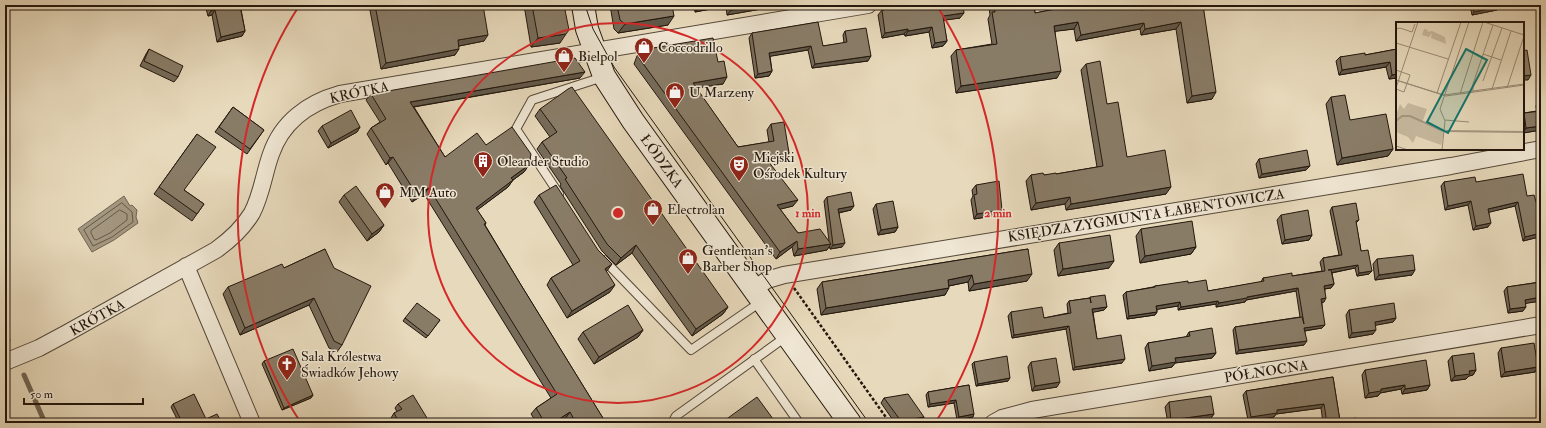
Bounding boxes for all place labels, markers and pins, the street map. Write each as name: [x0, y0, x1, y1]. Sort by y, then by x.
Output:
shop icon: Coccodrillo: [633, 36, 655, 64]
place label: Coccodrillo: [658, 39, 723, 56]
shop icon: Bielpol: [553, 45, 575, 73]
place label: Bielpol: [578, 48, 618, 66]
shop icon: U Marzeny: [664, 81, 686, 109]
place label: U Marzeny: [689, 84, 755, 102]
place label: Miejski Ośrodek Kultury: [753, 149, 848, 183]
building icon: Oleander Studio: [472, 150, 494, 178]
place label: Oleander Studio: [497, 153, 589, 170]
theatre icon: Miejski Ośrodek Kultury: [728, 154, 750, 182]
shop icon: MM Auto: [374, 181, 396, 209]
place label: MM Auto: [399, 184, 457, 201]
shop icon: Electrolan: [642, 198, 664, 226]
place label: Electrolan: [667, 201, 725, 218]
centre of rings: [611, 206, 625, 220]
place label: Gentleman's Barber Shop: [702, 242, 773, 276]
shop icon: Gentleman's Barber Shop: [677, 247, 699, 275]
place label: Sala Królestwa Świadków Jehowy: [301, 348, 399, 382]
church icon: Sala Królestwa Świadków Jehowy: [276, 353, 298, 381]

